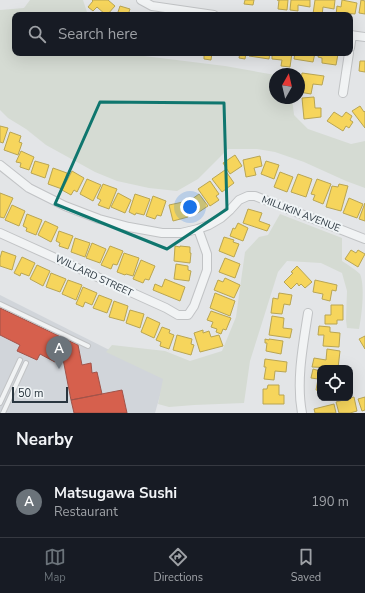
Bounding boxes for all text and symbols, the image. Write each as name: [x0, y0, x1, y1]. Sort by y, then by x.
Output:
search box: [12, 12, 353, 56]
icon: search: [26, 23, 48, 45]
text: Search here: [58, 24, 138, 44]
north arrow: [269, 68, 305, 104]
street label: MILLIKIN AVENUE: [260, 193, 343, 236]
your location: [180, 197, 200, 217]
street label: WILLARD STREET: [53, 252, 135, 300]
pin: A: [46, 336, 72, 369]
map controls: [317, 365, 353, 401]
button: locate: [317, 365, 353, 401]
scale bar: [12, 385, 68, 404]
text: 50 m: [18, 386, 43, 401]
text: Nearby: [16, 428, 73, 451]
text: Matsugawa Sushi: [54, 483, 177, 503]
text: A: [24, 493, 34, 511]
text: 190 m: [311, 493, 349, 511]
text: Restaurant: [54, 503, 118, 521]
tab: Map: [44, 546, 66, 585]
tab: Directions: [154, 546, 203, 585]
tab: Saved: [291, 546, 321, 585]

